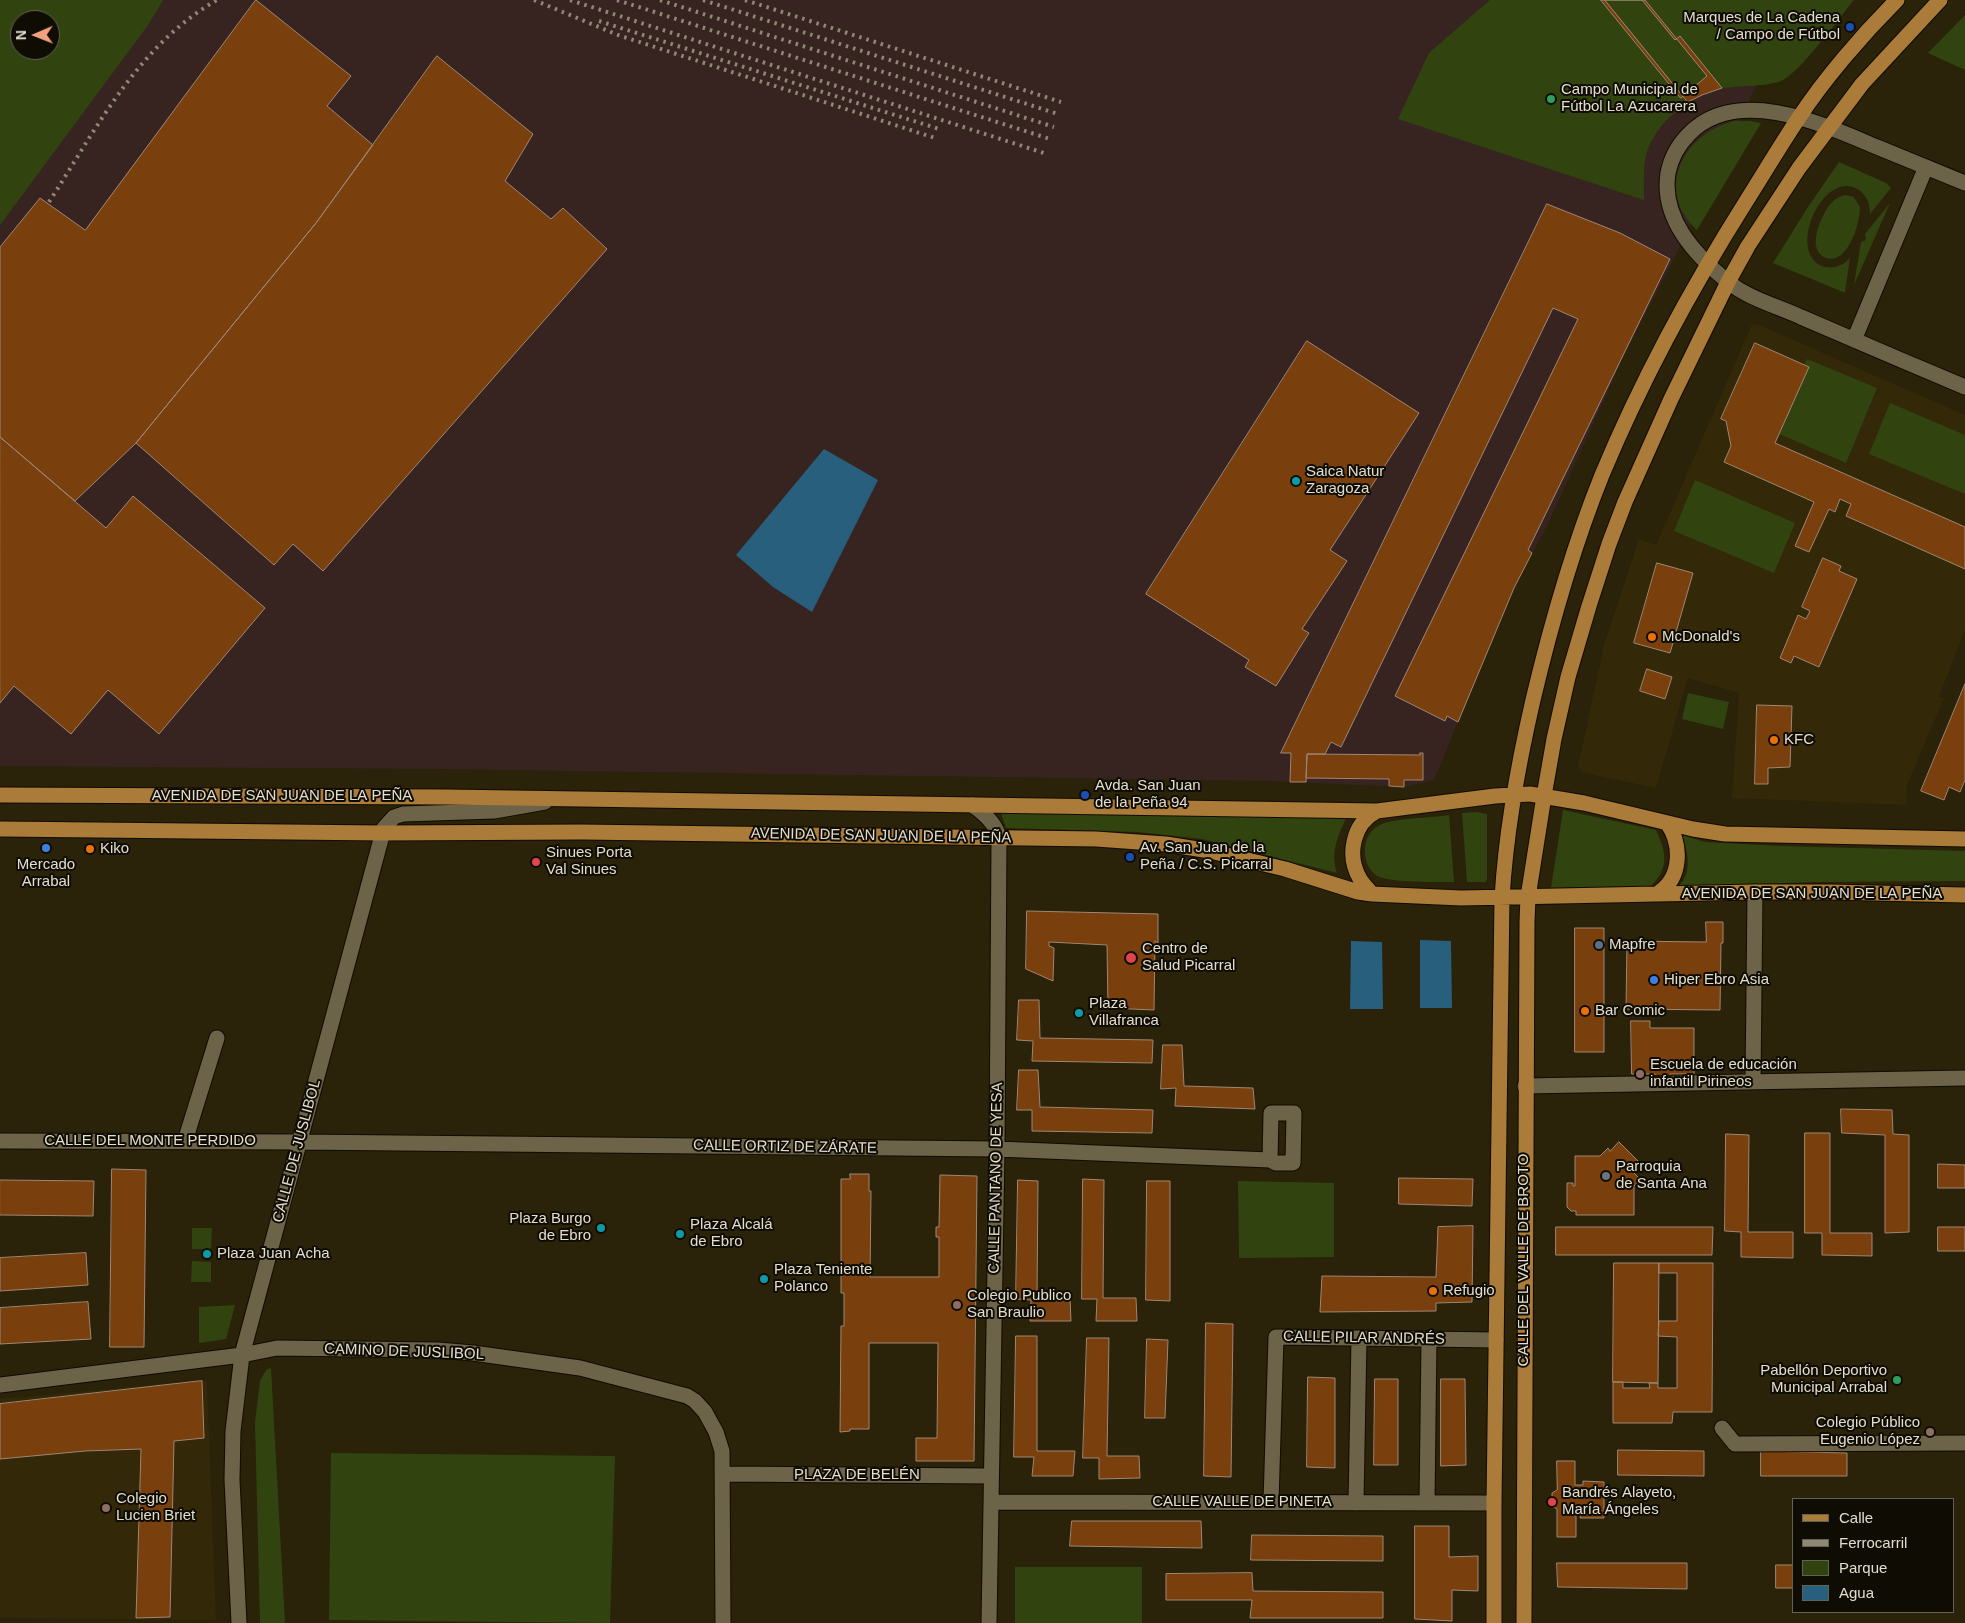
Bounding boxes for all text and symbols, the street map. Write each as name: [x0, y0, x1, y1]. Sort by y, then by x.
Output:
place label: Marques de La Cadena / Campo de Fútbol: [1683, 9, 1840, 44]
north arrow: [10, 10, 60, 60]
marker: Marques de La Cadena / Campo de Fútbol: [1844, 21, 1856, 33]
text: N: [13, 30, 29, 40]
place label: Campo Municipal de Fútbol La Azucarera: [1561, 81, 1698, 116]
marker: Campo Municipal de Fútbol La Azucarera: [1545, 93, 1557, 105]
place label: Saica Natur Zaragoza: [1306, 463, 1384, 498]
marker: Saica Natur Zaragoza: [1290, 475, 1302, 487]
place label: McDonald's: [1662, 628, 1740, 646]
marker: McDonald's: [1646, 631, 1658, 643]
place label: KFC: [1784, 731, 1814, 749]
marker: KFC: [1768, 734, 1780, 746]
place label: Avda. San Juan de la Peña 94: [1095, 777, 1201, 812]
street label: AVENIDA DE SAN JUAN DE LA PEÑA: [152, 787, 412, 805]
marker: Avda. San Juan de la Peña 94: [1079, 789, 1091, 801]
street label: AVENIDA DE SAN JUAN DE LA PEÑA: [751, 825, 1011, 847]
place label: Av. San Juan de la Peña / C.S. Picarral: [1140, 839, 1272, 874]
place label: Kiko: [100, 840, 129, 858]
marker: Mercado Arrabal: [40, 842, 52, 854]
marker: Kiko: [84, 843, 96, 855]
place label: Sinues Porta Val Sinues: [546, 844, 632, 879]
marker: Av. San Juan de la Peña / C.S. Picarral: [1124, 851, 1136, 863]
place label: Mercado Arrabal: [17, 856, 75, 891]
marker: Sinues Porta Val Sinues: [530, 856, 542, 868]
street label: AVENIDA DE SAN JUAN DE LA PEÑA: [1682, 885, 1942, 903]
place label: Mapfre: [1609, 936, 1656, 954]
marker: Mapfre: [1593, 939, 1605, 951]
place label: Centro de Salud Picarral: [1142, 940, 1235, 975]
marker: Centro de Salud Picarral: [1124, 951, 1138, 965]
place label: Hiper Ebro Asia: [1664, 971, 1769, 989]
marker: Hiper Ebro Asia: [1648, 974, 1660, 986]
place label: Plaza Villafranca: [1089, 995, 1159, 1030]
place label: Bar Comic: [1595, 1002, 1665, 1020]
marker: Bar Comic: [1579, 1005, 1591, 1017]
marker: Plaza Villafranca: [1073, 1007, 1085, 1019]
place label: Escuela de educación infantil Pirineos: [1650, 1056, 1797, 1091]
marker: Escuela de educación infantil Pirineos: [1634, 1068, 1646, 1080]
street label: CALLE DE JUSLIBOL: [269, 1077, 325, 1225]
street label: CALLE PANTANO DE YESA: [985, 1082, 1007, 1274]
street label: CALLE DEL MONTE PERDIDO: [44, 1132, 256, 1150]
street label: CALLE ORTIZ DE ZÁRATE: [693, 1136, 877, 1158]
street label: CALLE DEL VALLE DE BROTO: [1515, 1154, 1533, 1366]
place label: Parroquia de Santa Ana: [1616, 1158, 1707, 1193]
marker: Parroquia de Santa Ana: [1600, 1170, 1612, 1182]
place label: Plaza Burgo de Ebro: [509, 1210, 591, 1245]
place label: Plaza Alcalá de Ebro: [690, 1216, 773, 1251]
marker: Plaza Burgo de Ebro: [595, 1222, 607, 1234]
marker: Plaza Alcalá de Ebro: [674, 1228, 686, 1240]
place label: Plaza Juan Acha: [217, 1245, 330, 1263]
marker: Plaza Juan Acha: [201, 1248, 213, 1260]
place label: Plaza Teniente Polanco: [774, 1261, 872, 1296]
marker: Plaza Teniente Polanco: [758, 1273, 770, 1285]
place label: Refugio: [1443, 1282, 1495, 1300]
marker: Refugio: [1427, 1285, 1439, 1297]
place label: Colegio Publico San Braulio: [967, 1287, 1071, 1322]
marker: Colegio Publico San Braulio: [951, 1299, 963, 1311]
street label: CALLE PILAR ANDRÉS: [1283, 1328, 1445, 1348]
street label: CAMINO DE JUSLIBOL: [324, 1340, 484, 1364]
place label: Pabellón Deportivo Municipal Arrabal: [1760, 1362, 1887, 1397]
marker: Pabellón Deportivo Municipal Arrabal: [1891, 1374, 1903, 1386]
place label: Colegio Público Eugenio López: [1816, 1414, 1920, 1449]
marker: Colegio Público Eugenio López: [1924, 1426, 1936, 1438]
street label: PLAZA DE BELÉN: [794, 1466, 920, 1484]
place label: Bandrés Alayeto, María Ángeles: [1562, 1484, 1676, 1519]
place label: Colegio Lucien Briet: [116, 1490, 195, 1525]
street label: CALLE VALLE DE PINETA: [1152, 1493, 1332, 1511]
marker: Bandrés Alayeto, María Ángeles: [1546, 1496, 1558, 1508]
legend: [1792, 1498, 1955, 1613]
marker: Colegio Lucien Briet: [100, 1502, 112, 1514]
text: Calle: [1839, 1509, 1873, 1526]
text: Ferrocarril: [1839, 1534, 1907, 1551]
text: Parque: [1839, 1559, 1887, 1576]
text: Agua: [1839, 1584, 1874, 1601]

